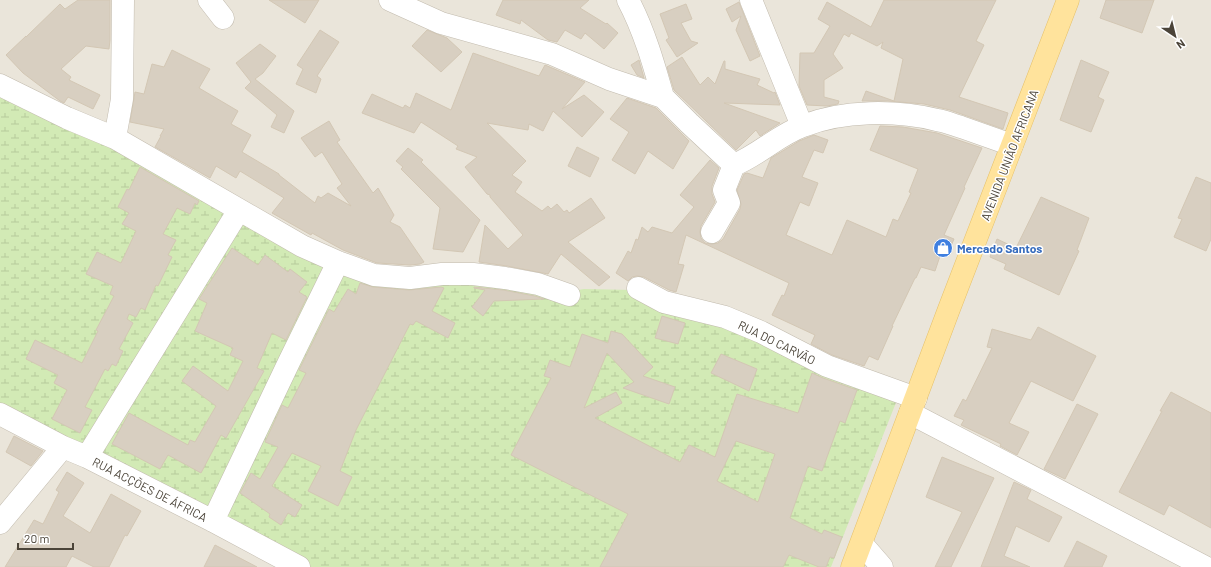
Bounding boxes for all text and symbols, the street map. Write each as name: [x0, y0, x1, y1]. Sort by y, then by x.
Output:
north arrow: [1155, 16, 1195, 56]
text: N: [1174, 37, 1188, 52]
street label: AVENIDA UNIÃO AFRICANA: [977, 87, 1041, 223]
shop icon: Mercado Santos: [932, 237, 954, 259]
place label: Mercado Santos: [957, 241, 1042, 255]
street label: RUA DO CARVÃO: [736, 317, 818, 367]
street label: RUA ACÇÕES DE ÁFRICA: [90, 454, 210, 524]
scale bar: [18, 525, 73, 551]
text: 20 m: [24, 531, 50, 545]

